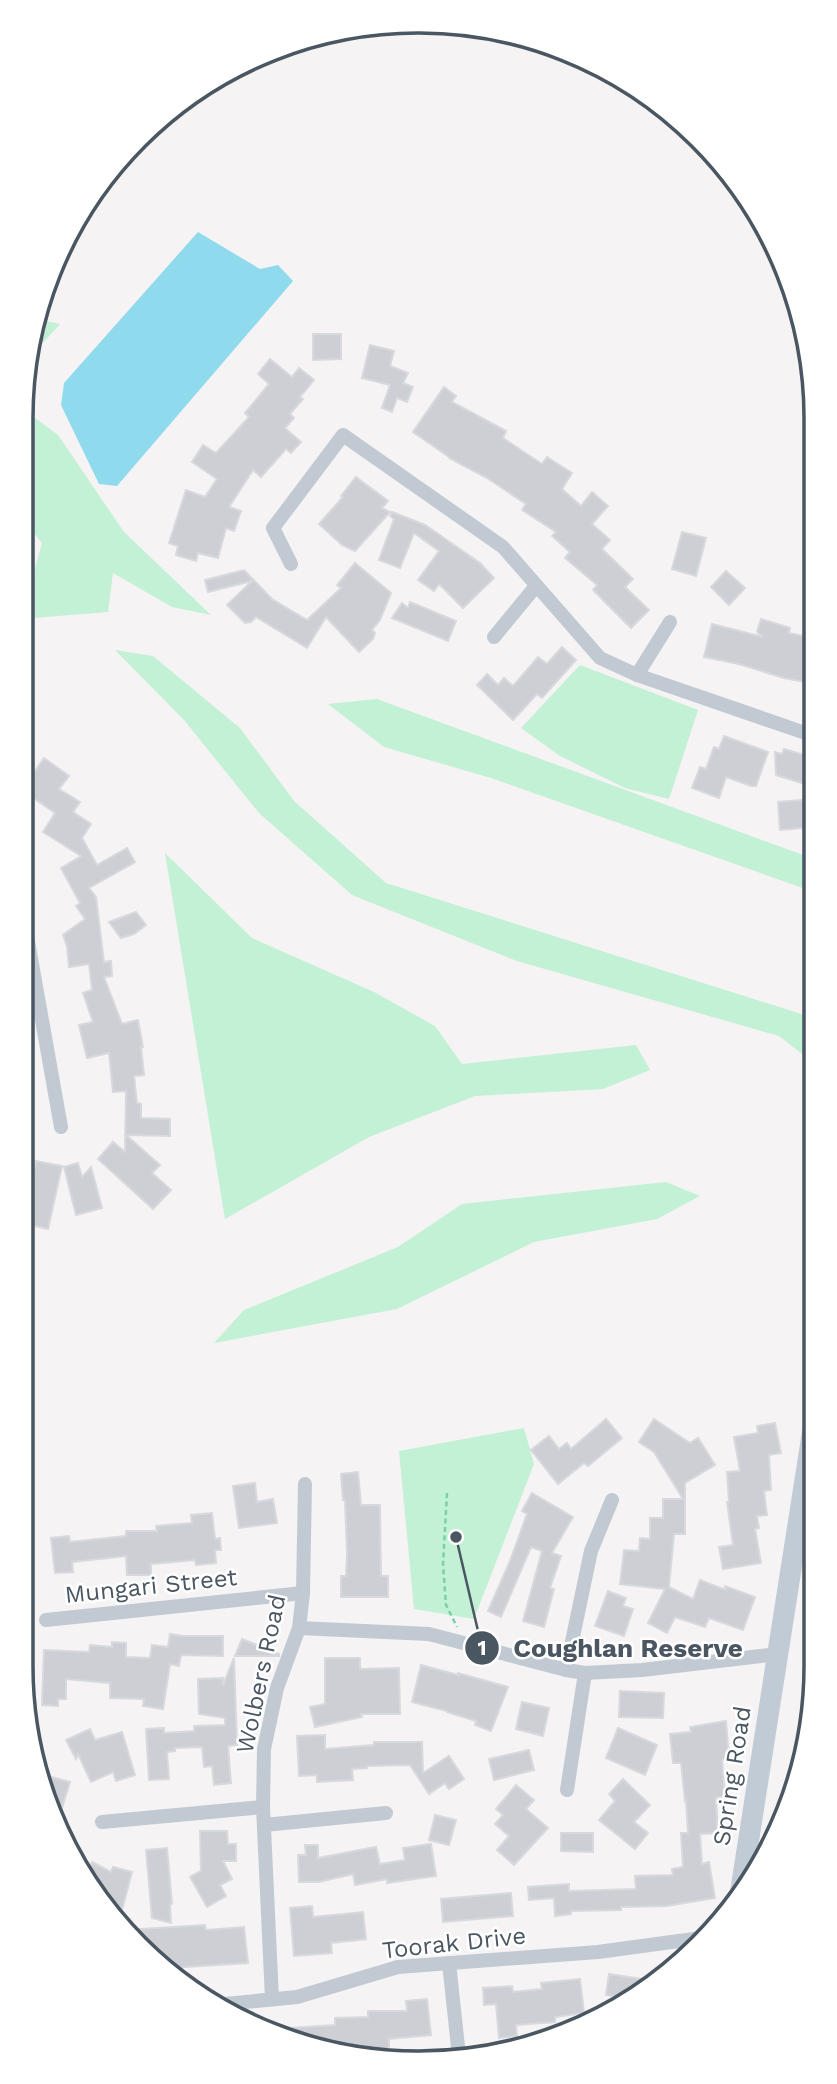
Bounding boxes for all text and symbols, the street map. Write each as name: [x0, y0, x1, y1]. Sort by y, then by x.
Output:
street label: Mungari Street: [64, 1563, 238, 1609]
street label: Wolbers Road: [231, 1592, 291, 1756]
callout: Coughlan Reserve: [464, 1625, 757, 1672]
text: Coughlan Reserve: [513, 1633, 743, 1663]
text: 1: [477, 1635, 487, 1660]
street label: Spring Road: [707, 1704, 757, 1848]
street label: Toorak Drive: [381, 1922, 527, 1964]

